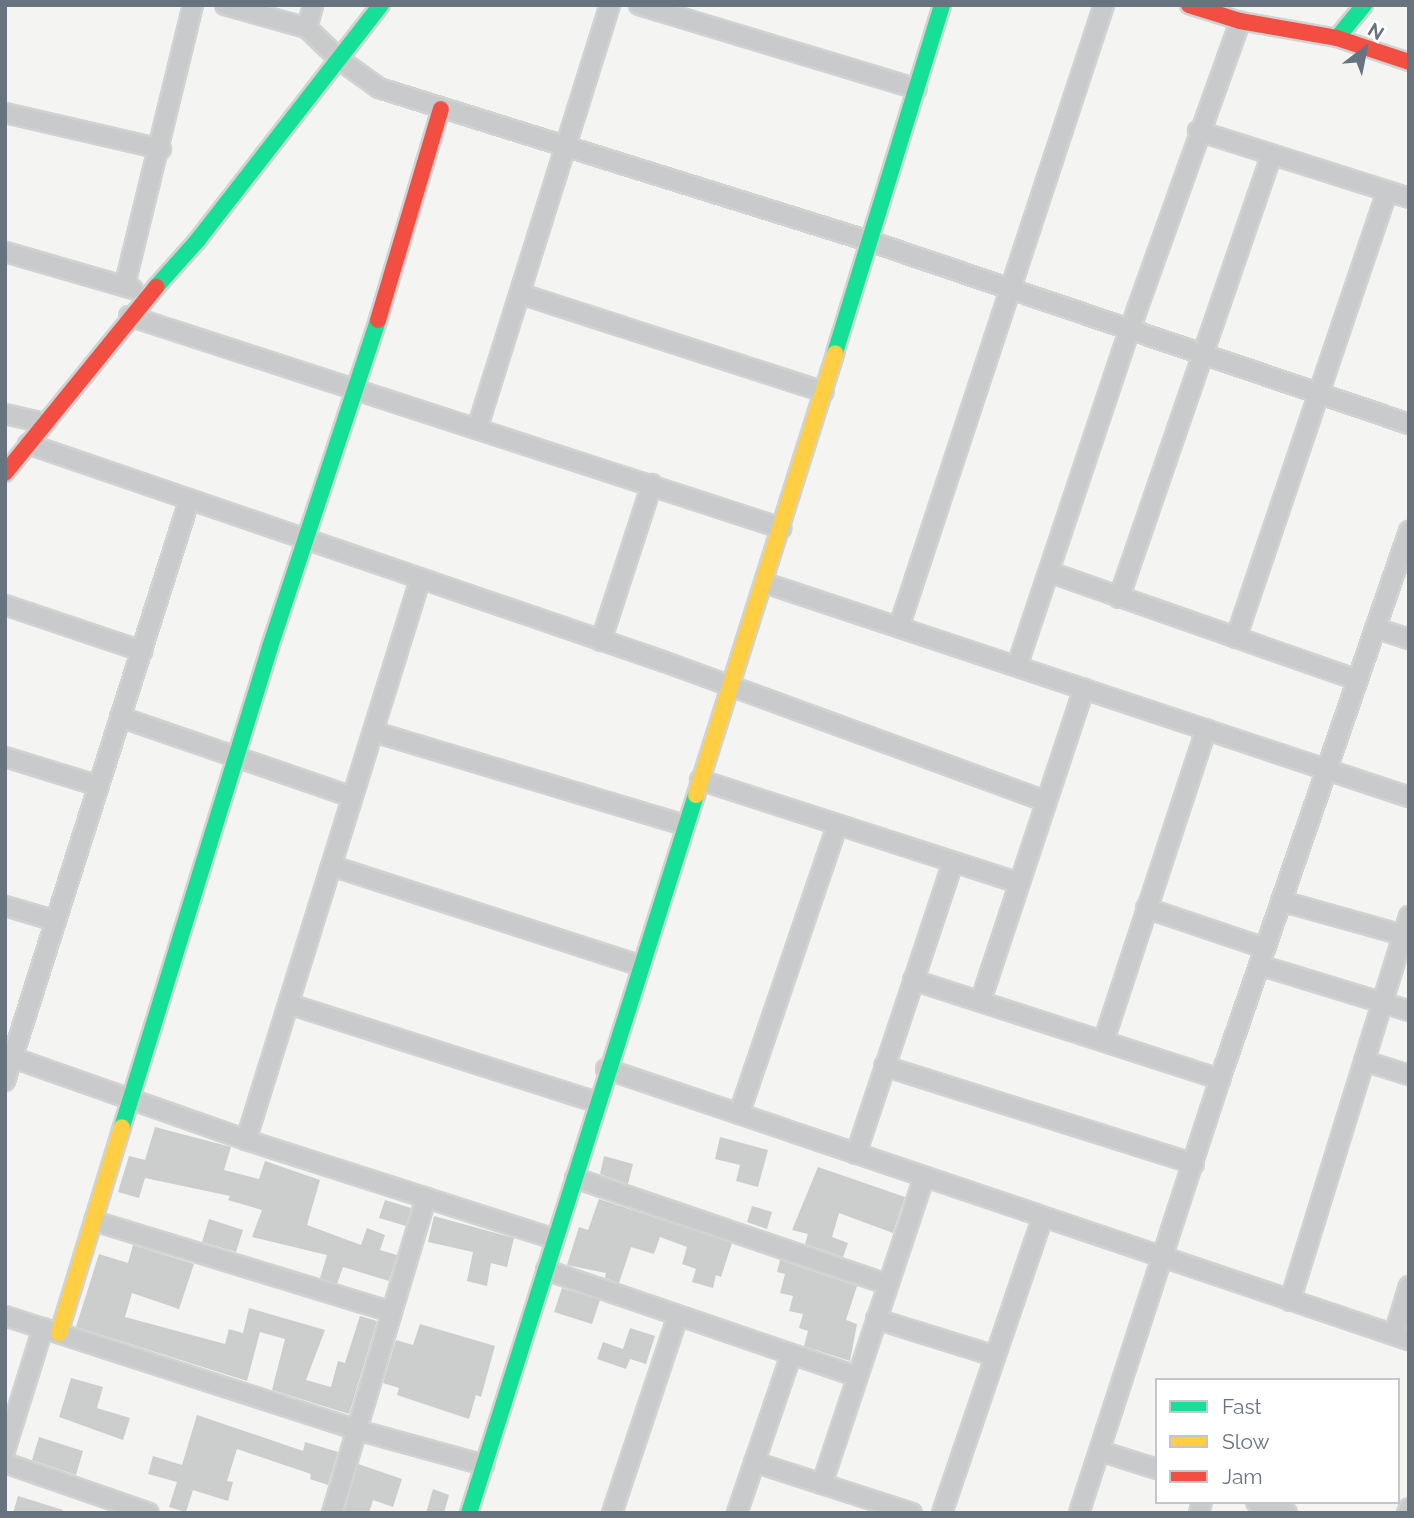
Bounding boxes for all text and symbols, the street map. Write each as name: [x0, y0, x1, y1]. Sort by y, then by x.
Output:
north arrow: [1330, 14, 1400, 84]
text: N: [1364, 18, 1388, 44]
legend: [1155, 1378, 1400, 1504]
text: Fast: [1222, 1394, 1262, 1419]
text: Slow: [1222, 1429, 1270, 1454]
text: Jam: [1222, 1464, 1263, 1489]

